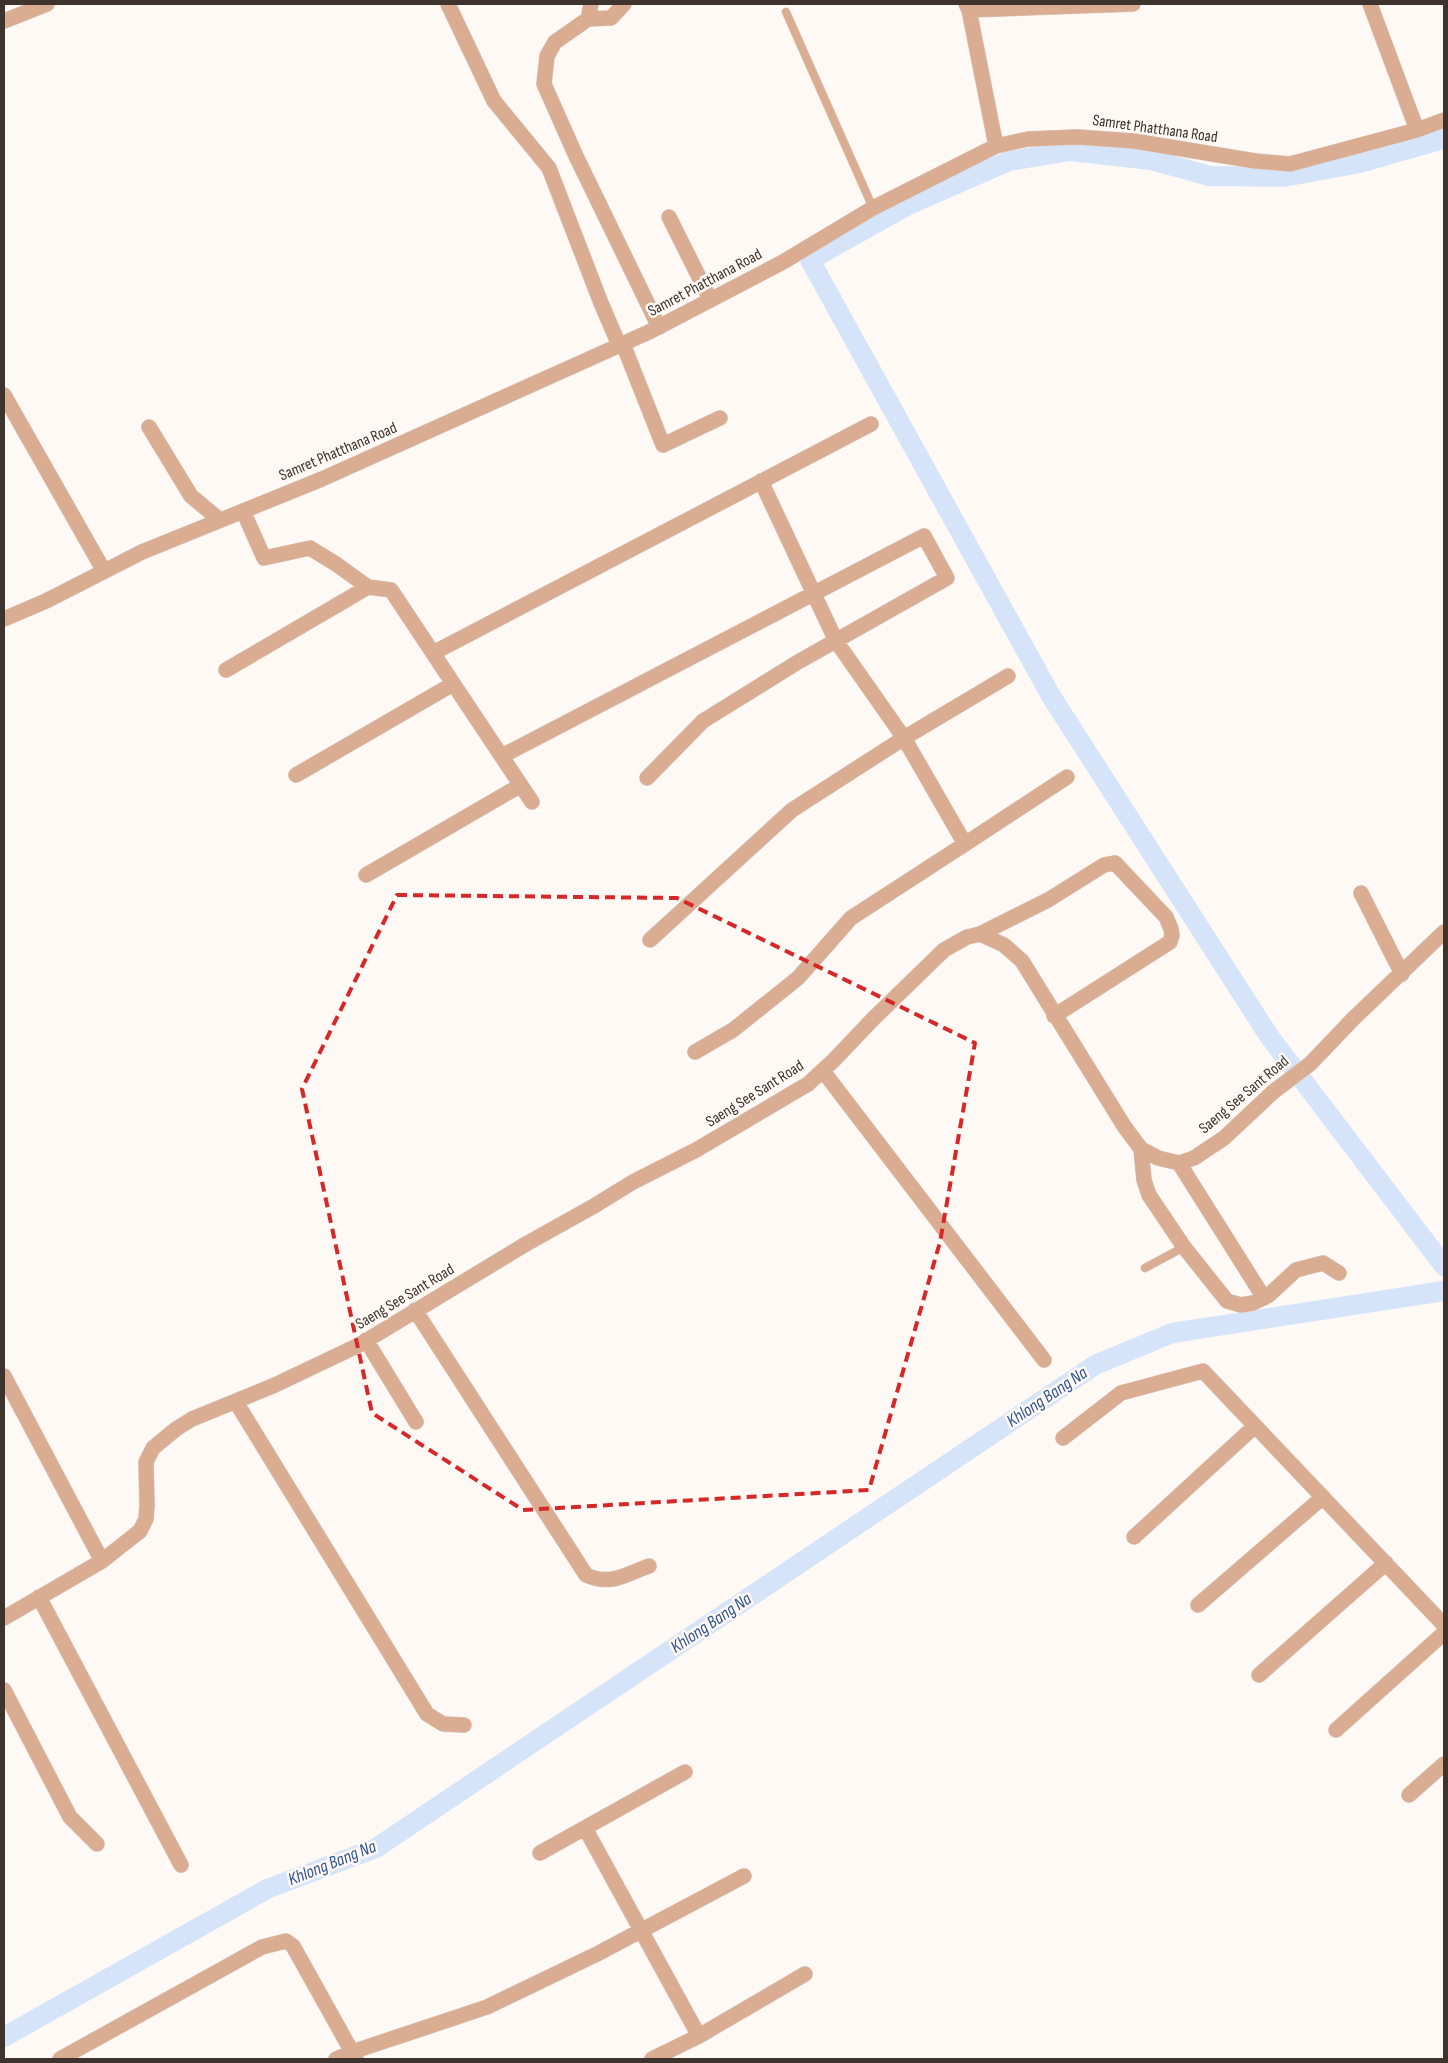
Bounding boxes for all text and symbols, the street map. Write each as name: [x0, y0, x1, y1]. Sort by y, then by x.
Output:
street label: Samret Phatthana Road: [1091, 111, 1219, 147]
street label: Samret Phatthana Road: [645, 245, 765, 321]
street label: Samret Phatthana Road: [276, 419, 400, 485]
street label: Saeng See Sant Road: [1195, 1052, 1293, 1138]
street label: Saeng See Sant Road: [703, 1056, 807, 1132]
street label: Saeng See Sant Road: [352, 1260, 458, 1334]
water label: Khlong Bang Na: [1003, 1362, 1092, 1432]
water label: Khlong Bang Na: [667, 1588, 756, 1658]
water label: Khlong Bang Na: [285, 1836, 380, 1890]

